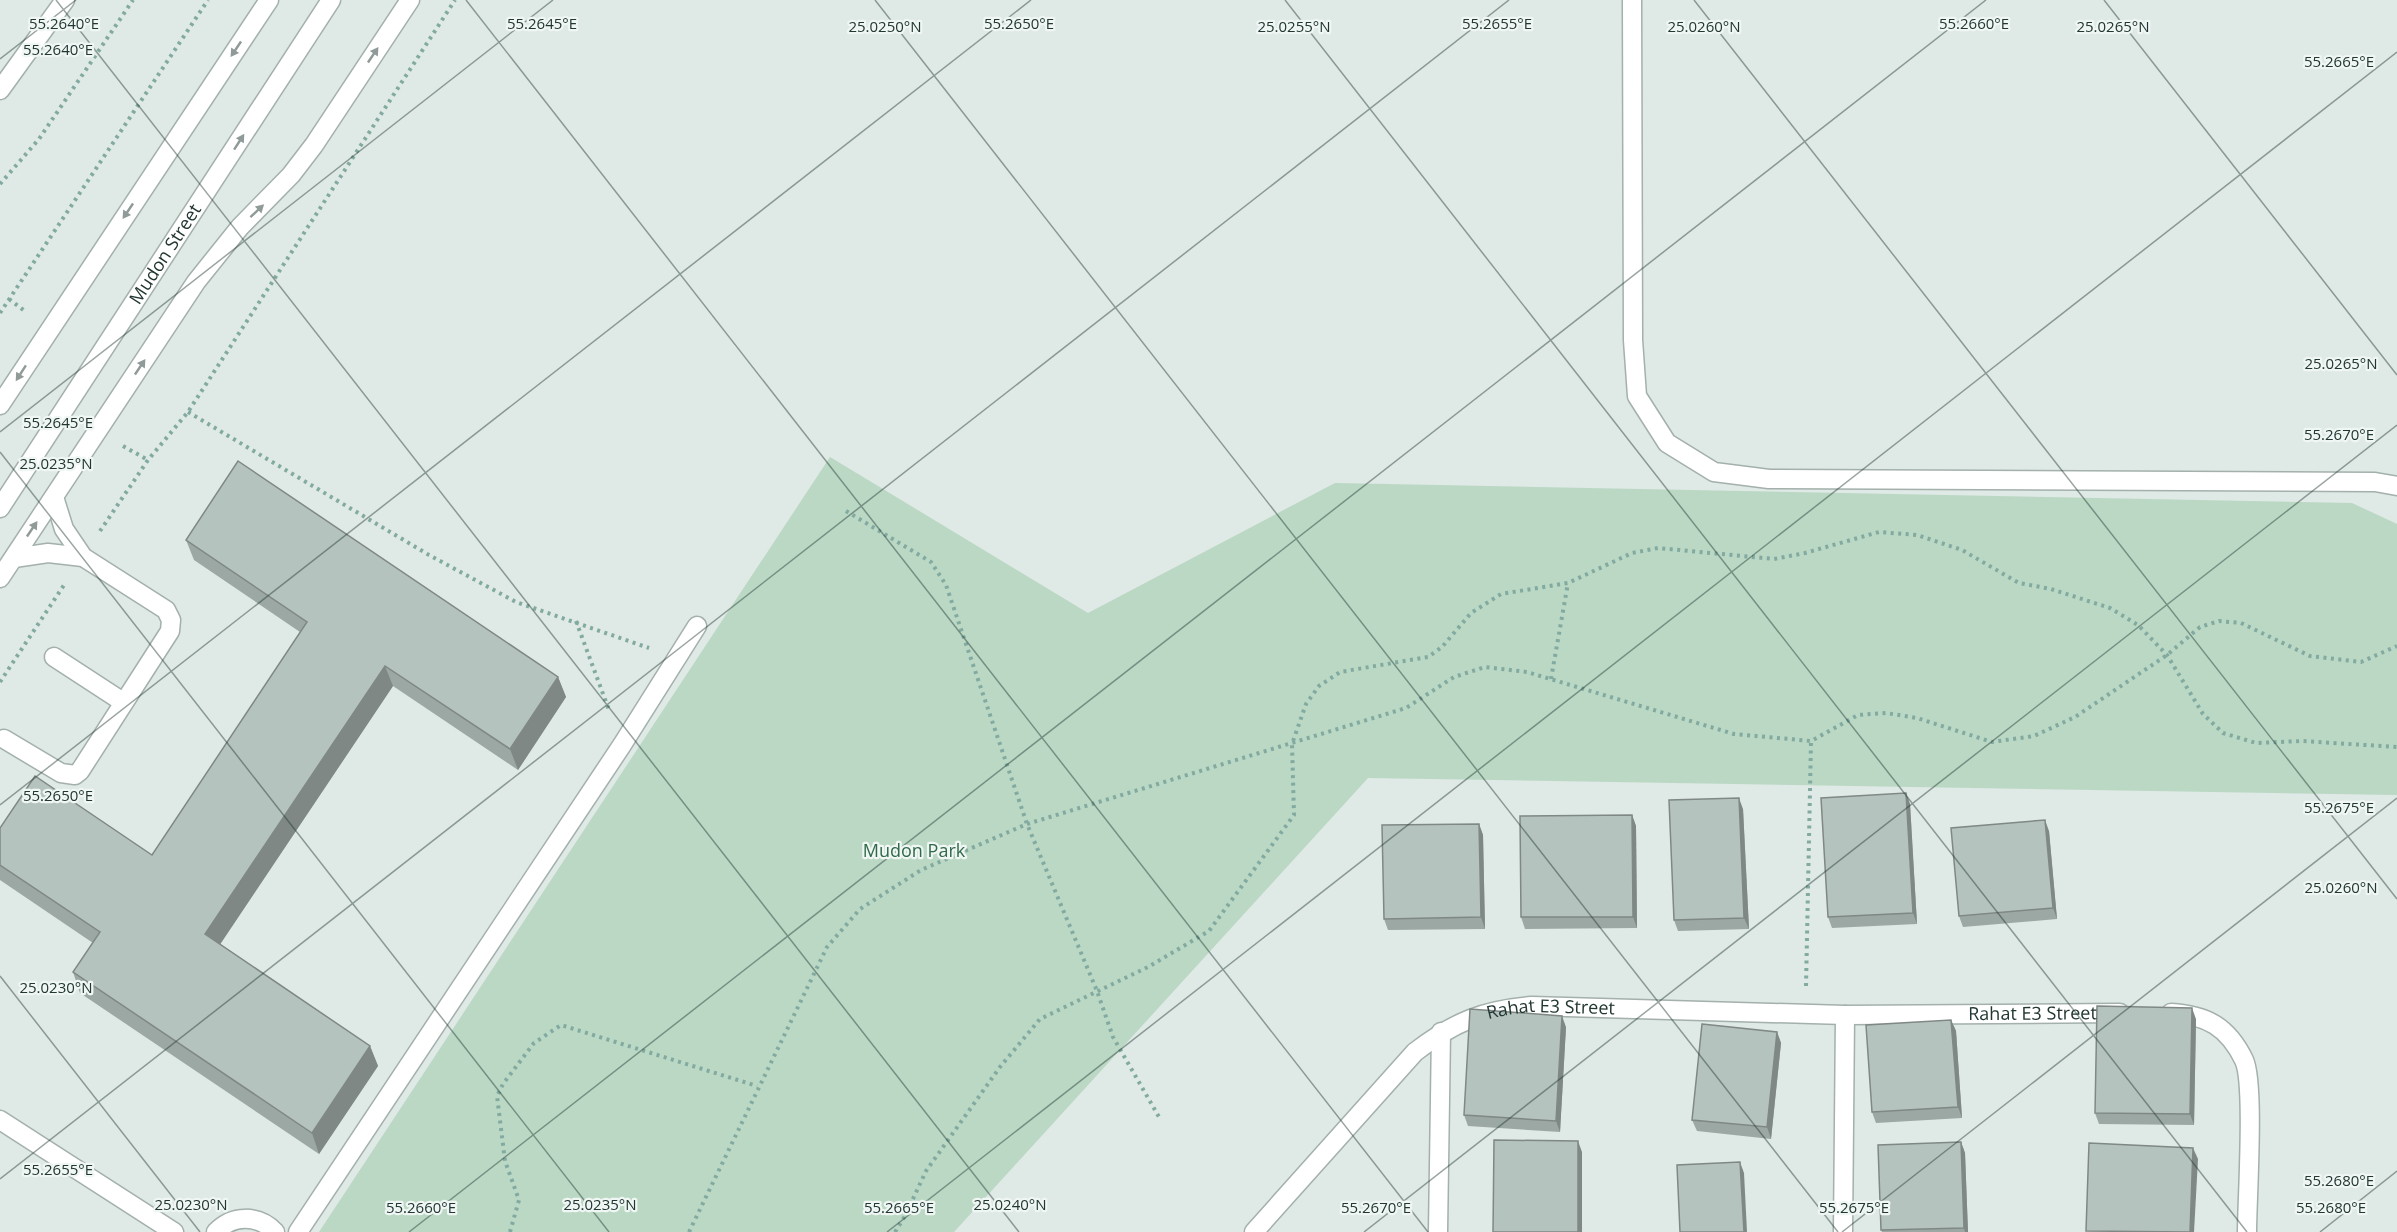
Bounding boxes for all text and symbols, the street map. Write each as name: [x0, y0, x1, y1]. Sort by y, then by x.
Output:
text: 55.2640°E: [29, 13, 99, 33]
text: 55.2645°E: [507, 13, 577, 33]
text: 55.2650°E: [984, 13, 1054, 33]
text: 55.2655°E: [1462, 13, 1532, 33]
text: 55.2660°E: [1939, 13, 2009, 33]
text: 25.0250°N: [848, 16, 922, 36]
text: 25.0255°N: [1257, 16, 1331, 36]
text: 25.0260°N: [1667, 16, 1741, 36]
text: 25.0265°N: [2076, 16, 2150, 36]
text: 55.2640°E: [23, 39, 93, 59]
one-way arrow: [231, 40, 242, 57]
one-way arrow: [367, 47, 378, 64]
text: 55.2665°E: [2304, 51, 2374, 71]
one-way arrow: [233, 135, 245, 151]
street label: Mudon Street: [123, 199, 206, 308]
one-way arrow: [123, 203, 134, 219]
one-way arrow: [249, 205, 263, 219]
text: 25.0265°N: [2304, 353, 2378, 373]
one-way arrow: [134, 359, 146, 375]
one-way arrow: [15, 365, 26, 382]
text: 55.2645°E: [23, 412, 93, 432]
text: 55.2670°E: [2304, 424, 2374, 444]
text: 25.0235°N: [19, 453, 93, 473]
one-way arrow: [27, 521, 38, 538]
text: 55.2650°E: [23, 785, 93, 805]
text: 55.2675°E: [2304, 797, 2374, 817]
park label: Mudon Park: [863, 838, 966, 862]
text: 25.0260°N: [2304, 877, 2378, 897]
text: 25.0230°N: [19, 977, 93, 997]
street label: Rahat E3 Street: [1484, 993, 1615, 1024]
street label: Rahat E3 Street: [1968, 1000, 2097, 1025]
text: 55.2655°E: [23, 1159, 93, 1179]
text: 55.2680°E: [2304, 1170, 2374, 1190]
text: 25.0230°N: [154, 1194, 228, 1214]
text: 25.0235°N: [563, 1194, 637, 1214]
text: 25.0240°N: [973, 1194, 1047, 1214]
text: 55.2660°E: [386, 1197, 456, 1217]
text: 55.2665°E: [864, 1197, 934, 1217]
text: 55.2670°E: [1341, 1197, 1411, 1217]
text: 55.2675°E: [1819, 1197, 1889, 1217]
text: 55.2680°E: [2296, 1197, 2366, 1217]

